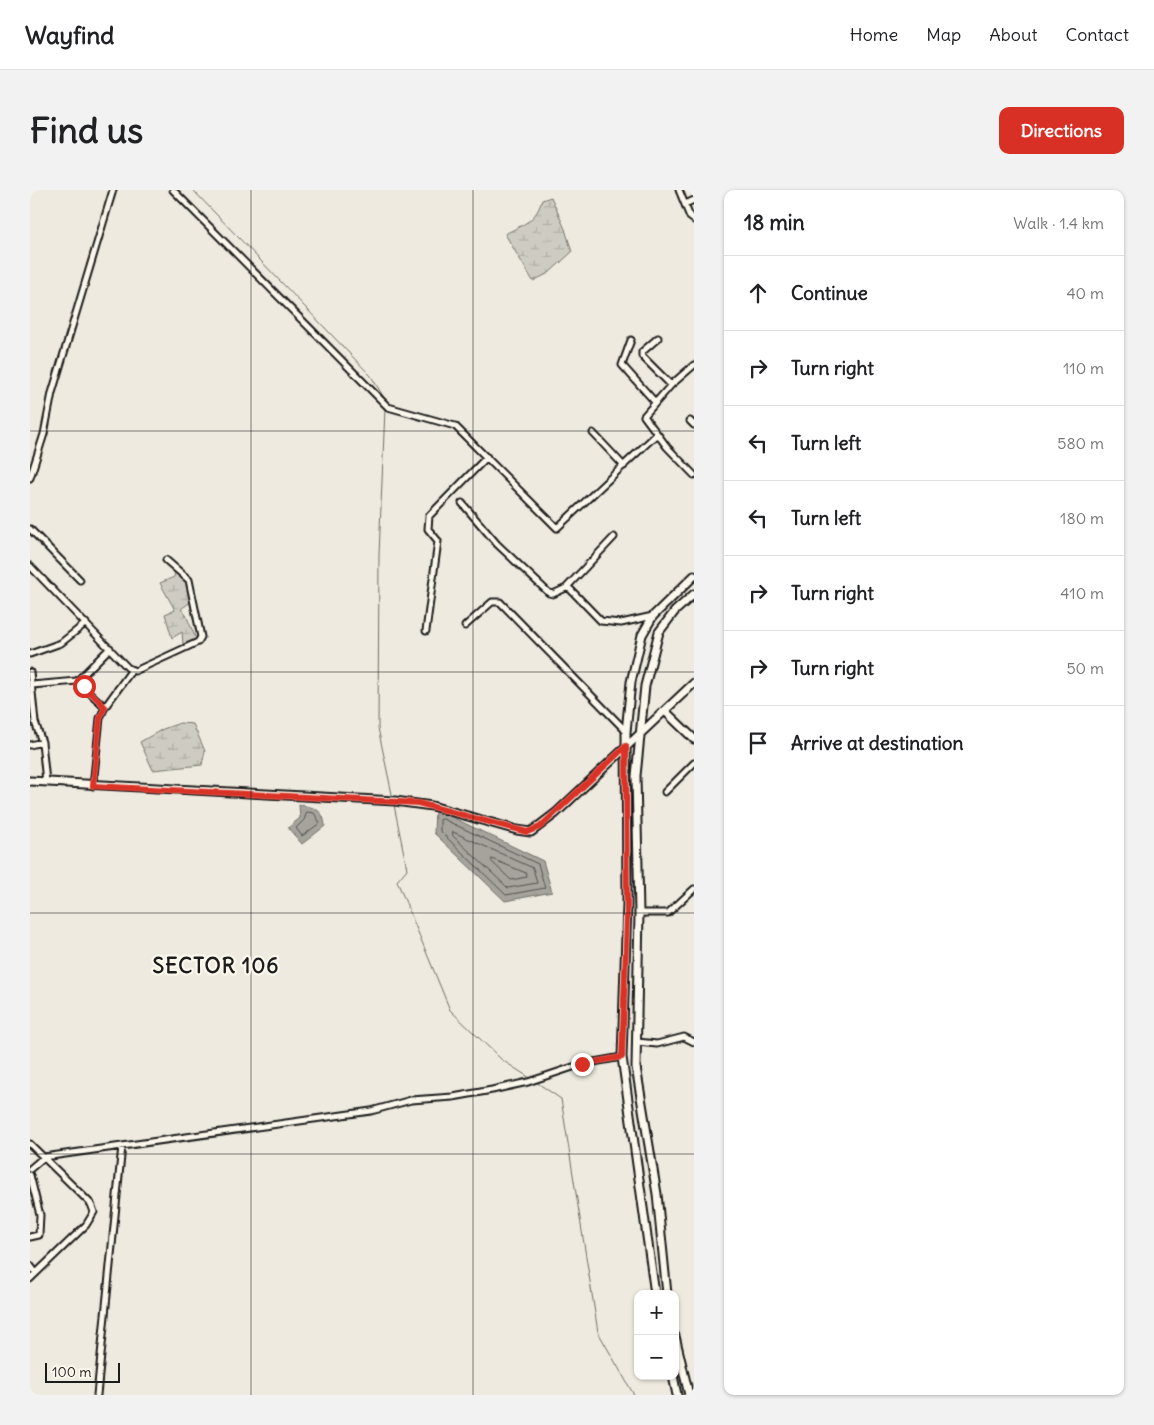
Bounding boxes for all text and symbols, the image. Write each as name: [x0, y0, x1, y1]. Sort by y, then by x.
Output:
text: Wayfind: [25, 20, 114, 50]
text: Home: [850, 23, 898, 46]
text: Map: [926, 23, 961, 46]
text: About: [989, 23, 1037, 46]
text: Contact: [1065, 23, 1129, 46]
button: Directions: [999, 107, 1124, 154]
text: Find us: [30, 108, 143, 152]
text: 18 min: [744, 209, 805, 236]
text: Walk · 1.4 km: [1013, 213, 1104, 233]
icon: ahead: [744, 279, 772, 307]
text: Continue: [791, 281, 868, 305]
text: 40 m: [1066, 283, 1104, 303]
icon: right: [744, 354, 772, 382]
text: Turn right: [791, 356, 874, 380]
text: 110 m: [1063, 358, 1104, 378]
icon: left: [744, 429, 772, 457]
text: Turn left: [791, 431, 861, 455]
text: 580 m: [1057, 433, 1104, 453]
icon: left: [744, 504, 772, 532]
text: Turn left: [791, 506, 861, 530]
text: 180 m: [1060, 508, 1104, 528]
icon: right: [744, 579, 772, 607]
text: Turn right: [791, 581, 874, 605]
text: 410 m: [1060, 583, 1104, 603]
icon: right: [744, 654, 772, 682]
text: Turn right: [791, 656, 874, 680]
text: 50 m: [1066, 658, 1104, 678]
route start: [73, 675, 96, 698]
icon: arrive: [744, 729, 772, 757]
text: Arrive at destination: [791, 731, 964, 755]
district label: SECTOR 106: [153, 952, 279, 979]
route end: [571, 1053, 594, 1076]
map controls: [634, 1290, 679, 1380]
button: +: [634, 1290, 679, 1335]
button: −: [634, 1335, 679, 1380]
scale bar: [45, 1360, 120, 1383]
text: 100 m: [52, 1363, 92, 1381]

